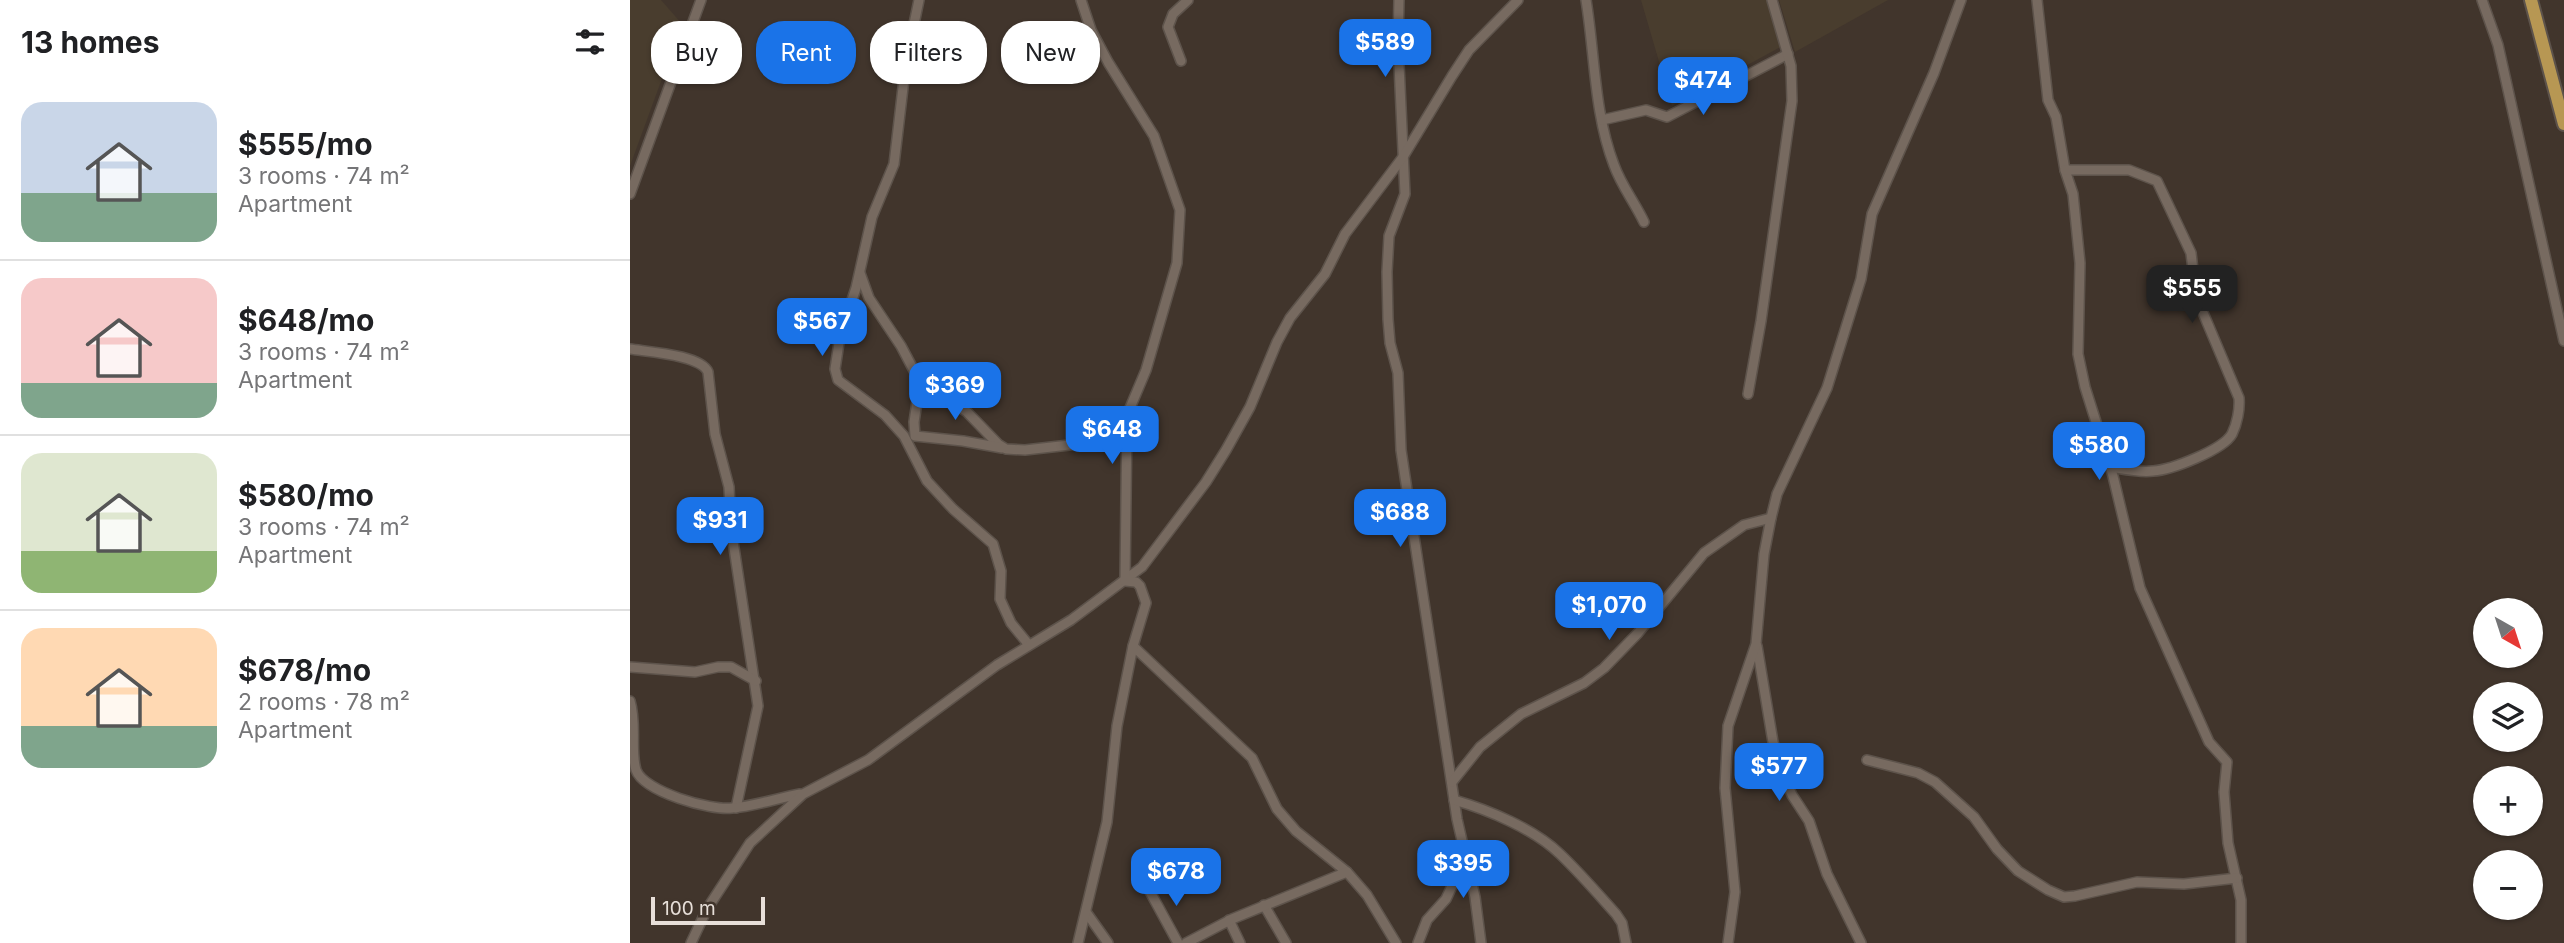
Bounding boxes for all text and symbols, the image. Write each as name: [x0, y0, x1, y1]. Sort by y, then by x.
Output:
pin: $589: [1344, 20, 1426, 79]
chip: Buy: [651, 21, 742, 84]
chip: Rent: [756, 21, 856, 84]
chip: Filters: [870, 21, 987, 84]
chip: New: [1001, 21, 1100, 84]
icon: filters: [571, 23, 609, 61]
text: 13 homes: [21, 24, 160, 60]
text: $589: [1355, 28, 1415, 56]
pin: $474: [1662, 58, 1744, 117]
text: $474: [1674, 66, 1732, 94]
text: $555/mo: [238, 126, 373, 162]
icon: home: [77, 130, 161, 214]
text: 3 rooms · 74 m²: [238, 162, 410, 190]
text: Apartment: [238, 190, 352, 218]
pin: $555: [2151, 266, 2233, 325]
text: $555: [2162, 274, 2222, 302]
pin: $567: [781, 298, 863, 358]
text: $648/mo: [238, 302, 374, 338]
icon: home: [77, 306, 161, 390]
text: $567: [793, 307, 851, 335]
text: 3 rooms · 74 m²: [238, 338, 410, 366]
pin: $369: [914, 362, 996, 422]
text: Apartment: [238, 366, 352, 394]
text: $369: [925, 371, 985, 399]
pin: $648: [1071, 406, 1153, 466]
text: $648: [1082, 415, 1142, 443]
pin: $580: [2058, 422, 2140, 482]
text: $580: [2069, 431, 2129, 459]
text: $580/mo: [238, 477, 374, 513]
icon: home: [77, 481, 161, 565]
pin: $688: [1359, 490, 1441, 549]
pin: $931: [679, 498, 761, 557]
text: $688: [1370, 498, 1430, 526]
text: $931: [693, 506, 747, 534]
text: 3 rooms · 74 m²: [238, 513, 410, 541]
text: Apartment: [238, 541, 352, 569]
pin: $1,070: [1552, 582, 1666, 642]
text: $1,070: [1571, 591, 1647, 619]
north arrow: [2473, 598, 2543, 668]
map controls: [2473, 598, 2543, 920]
text: $678/mo: [238, 652, 371, 688]
icon: home: [77, 656, 161, 740]
button: layers: [2473, 682, 2543, 752]
text: 2 rooms · 78 m²: [238, 688, 410, 716]
text: Apartment: [238, 716, 352, 744]
pin: $577: [1738, 744, 1820, 803]
text: $577: [1751, 752, 1807, 780]
button: +: [2473, 766, 2543, 836]
pin: $395: [1422, 841, 1504, 900]
pin: $678: [1135, 848, 1217, 908]
text: $395: [1433, 849, 1493, 877]
button: −: [2473, 850, 2543, 920]
text: $678: [1147, 857, 1205, 885]
scale bar: [651, 894, 765, 926]
text: 100 m: [662, 897, 716, 920]

